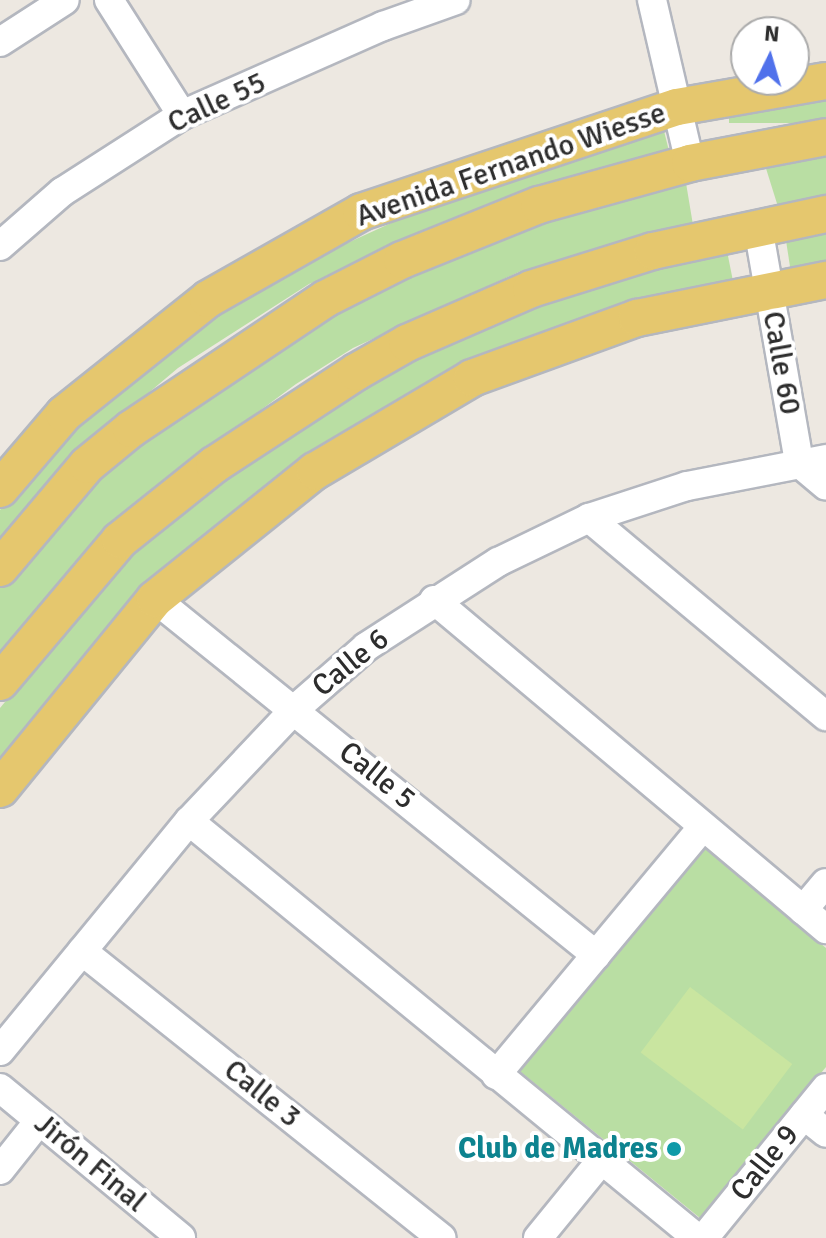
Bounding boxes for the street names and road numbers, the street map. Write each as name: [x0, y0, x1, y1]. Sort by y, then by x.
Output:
street label: Calle 55: [162, 65, 272, 141]
street label: Avenida Fernando Wiesse: [351, 95, 671, 235]
street label: Calle 60: [754, 309, 808, 417]
street label: Calle 6: [306, 621, 396, 705]
street label: Calle 5: [332, 734, 422, 818]
street label: Calle 3: [217, 1052, 307, 1136]
street label: Jirón Final: [27, 1106, 153, 1220]
street label: Calle 9: [723, 1118, 807, 1208]

